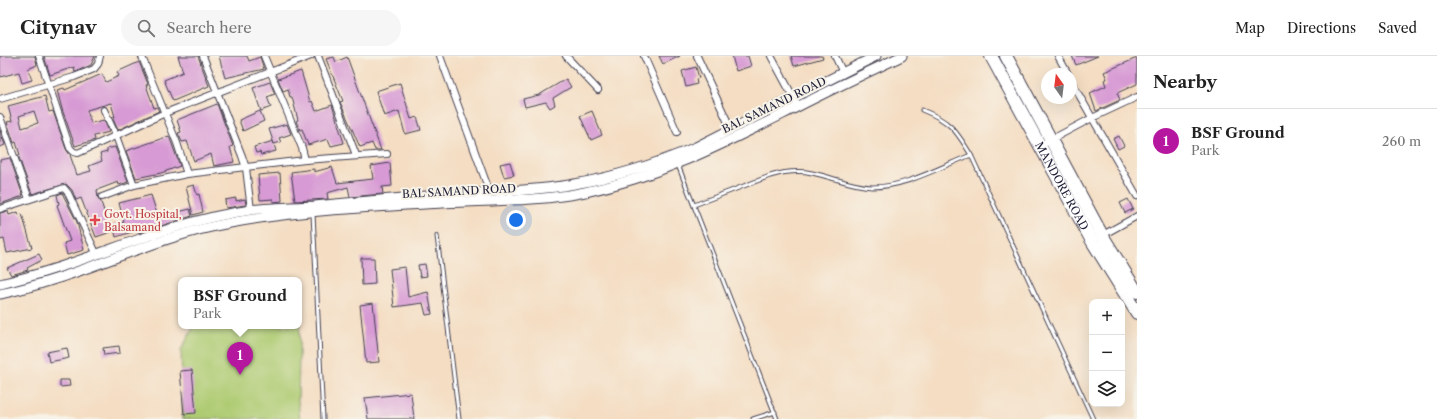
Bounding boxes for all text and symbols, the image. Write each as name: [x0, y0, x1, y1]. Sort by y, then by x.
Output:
search box: [121, 10, 401, 46]
text: Citynav: [20, 16, 97, 39]
icon: search: [135, 17, 157, 39]
text: Search here: [167, 18, 252, 37]
text: Map: [1235, 19, 1265, 37]
text: Directions: [1287, 19, 1356, 37]
text: Saved: [1378, 19, 1417, 37]
north arrow: [1041, 68, 1077, 104]
text: Nearby: [1153, 72, 1217, 92]
street label: BAL SAMAND ROAD: [720, 74, 828, 136]
text: BSF Ground: [1191, 123, 1285, 142]
text: 1: [1163, 133, 1169, 149]
text: 260 m: [1382, 133, 1421, 149]
street label: MANDORE ROAD: [1032, 139, 1092, 233]
text: Park: [1191, 142, 1219, 158]
street label: BAL SAMAND ROAD: [402, 181, 516, 201]
place label: Govt. Hospital, Balsamand: [104, 207, 182, 234]
your location: [506, 210, 526, 230]
marker: Govt. Hospital, Balsamand: [89, 214, 101, 226]
popup: [178, 277, 302, 329]
text: BSF Ground: [193, 286, 287, 305]
map controls: [1089, 299, 1125, 407]
button: +: [1089, 299, 1125, 335]
text: Park: [193, 305, 221, 321]
button: −: [1089, 335, 1125, 371]
pin: 1: [227, 342, 253, 375]
button: layers: [1089, 371, 1125, 407]

